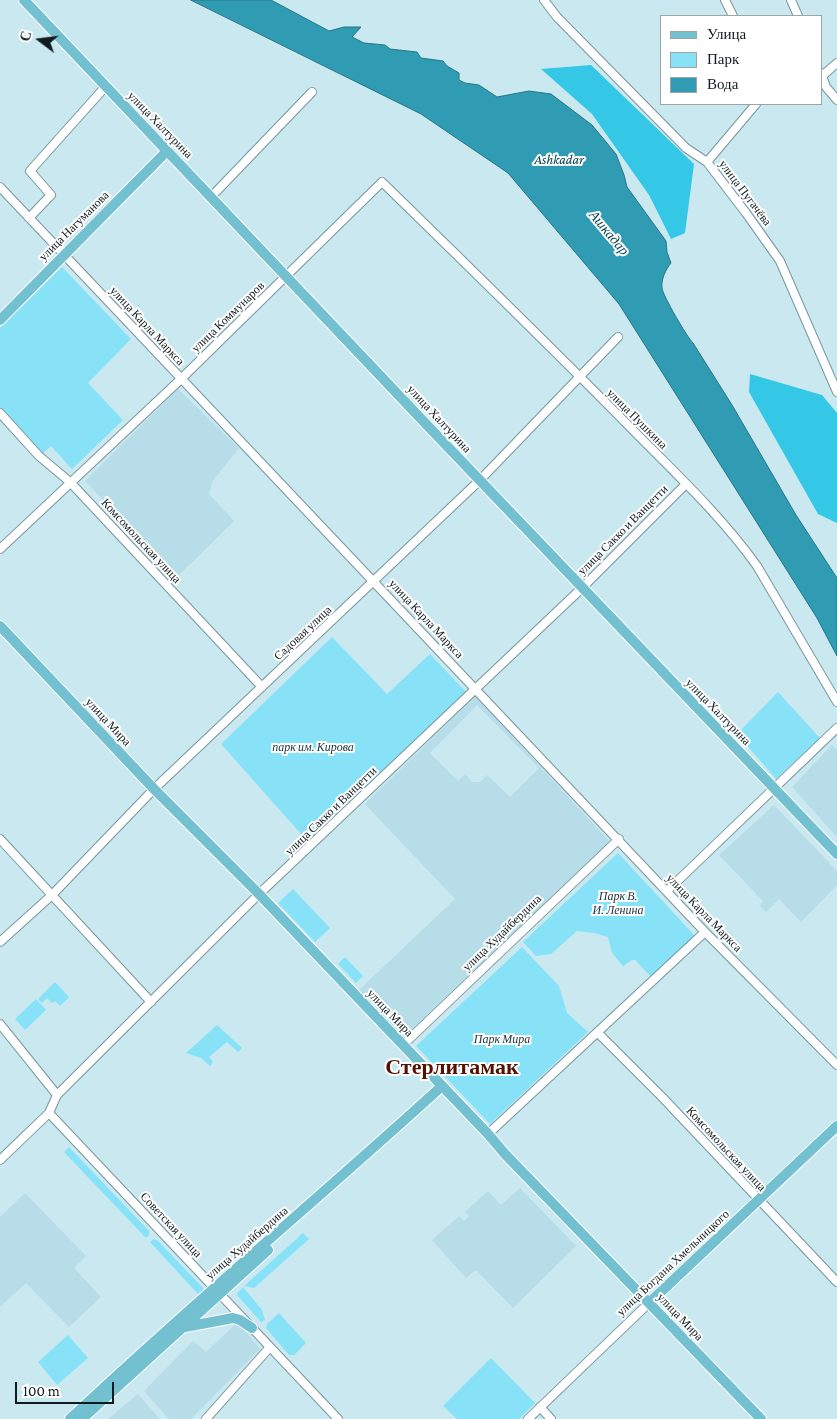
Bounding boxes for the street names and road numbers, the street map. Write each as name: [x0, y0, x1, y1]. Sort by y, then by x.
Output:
street label: улица Халтурина: [125, 89, 195, 161]
street label: улица Пугачёва: [716, 157, 774, 229]
street label: улица Нагуманова: [36, 188, 112, 264]
street label: улица Коммунаров: [189, 279, 267, 355]
street label: улица Карла Маркса: [107, 284, 187, 368]
street label: улица Халтурина: [404, 382, 474, 456]
street label: улица Пушкина: [604, 386, 670, 452]
street label: улица Сакко и Ванцетти: [575, 482, 671, 578]
street label: Комсомольская улица: [98, 496, 184, 586]
street label: улица Карла Маркса: [386, 577, 466, 661]
street label: Садовая улица: [271, 603, 335, 663]
street label: улица Халтурина: [683, 676, 753, 748]
street label: улица Мира: [82, 695, 134, 749]
street label: улица Сакко и Ванцетти: [282, 764, 380, 858]
street label: улица Карла Маркса: [663, 871, 745, 955]
street label: улица Худайбердина: [460, 892, 544, 974]
street label: улица Мира: [364, 986, 416, 1040]
street label: Комсомольская улица: [683, 1104, 769, 1194]
street label: Советская улица: [137, 1189, 205, 1261]
street label: улица Худайбердина: [203, 1203, 291, 1283]
street label: улица Богдана Хмельницкого: [614, 1207, 732, 1319]
street label: улица Мира: [654, 1290, 706, 1344]

